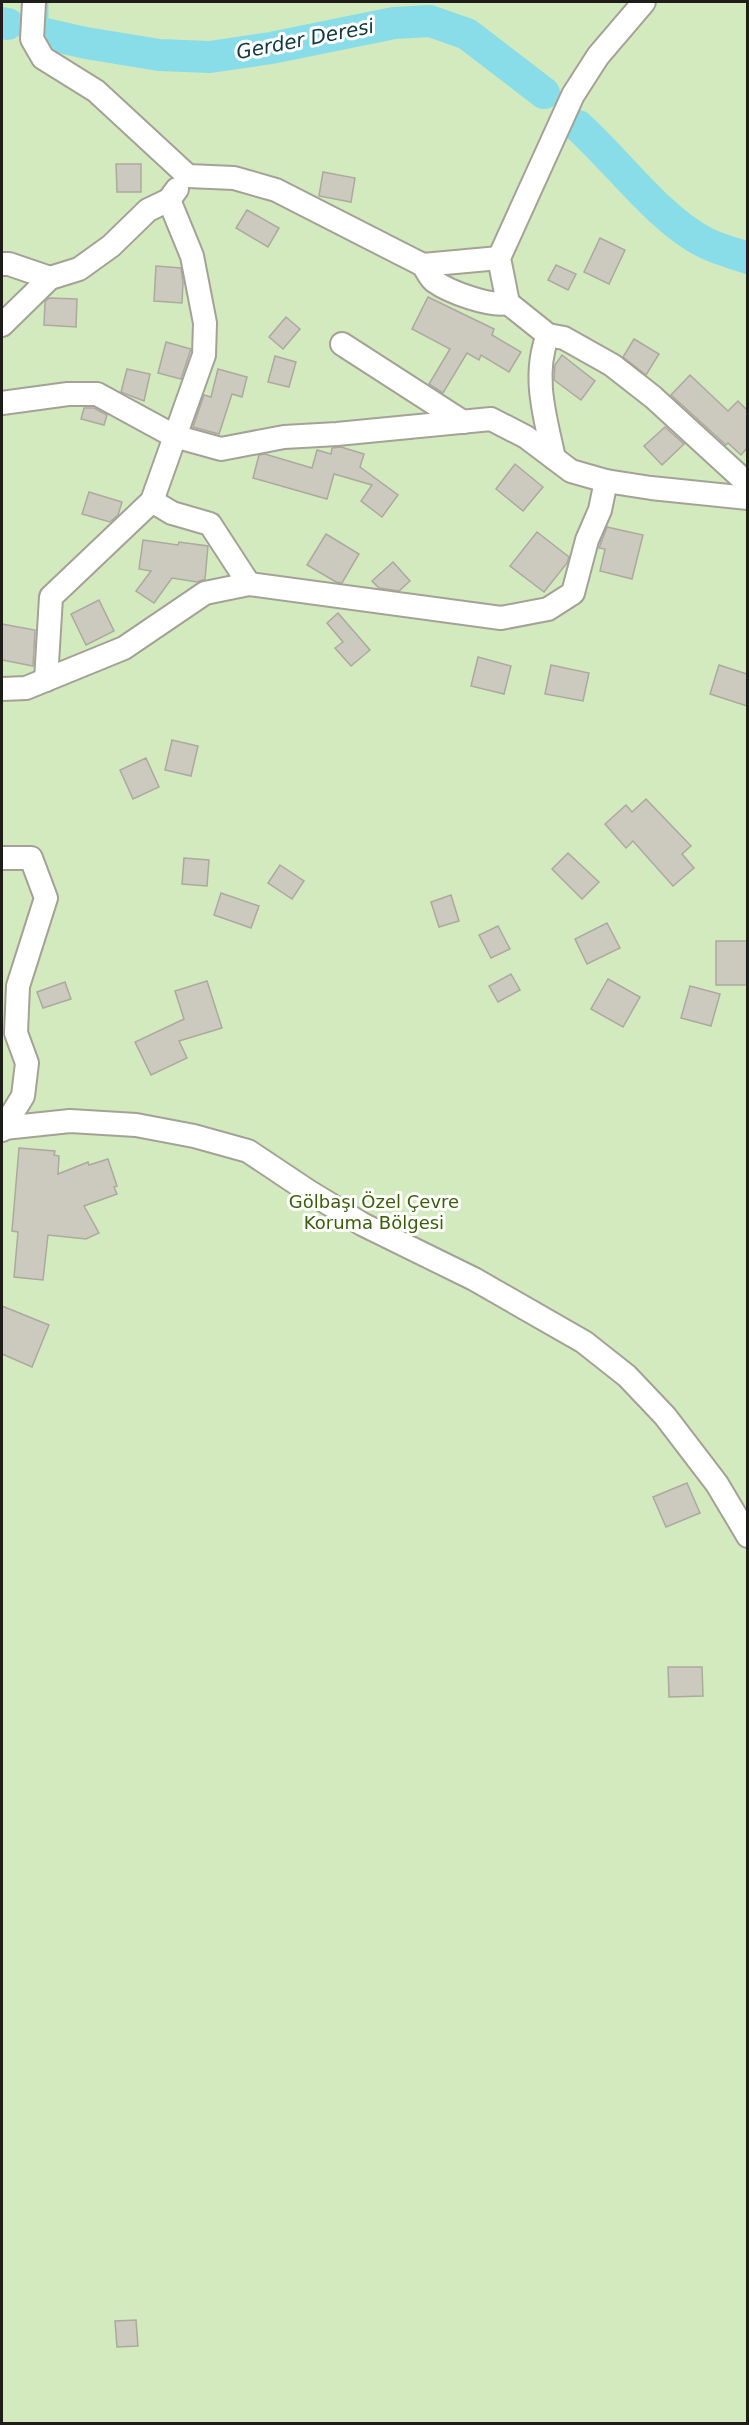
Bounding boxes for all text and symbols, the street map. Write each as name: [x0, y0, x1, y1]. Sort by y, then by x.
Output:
water label: Gerder Deresi: [234, 14, 376, 64]
park label: Gölbaşı Özel Çevre Koruma Bölgesi: [289, 1191, 459, 1233]

